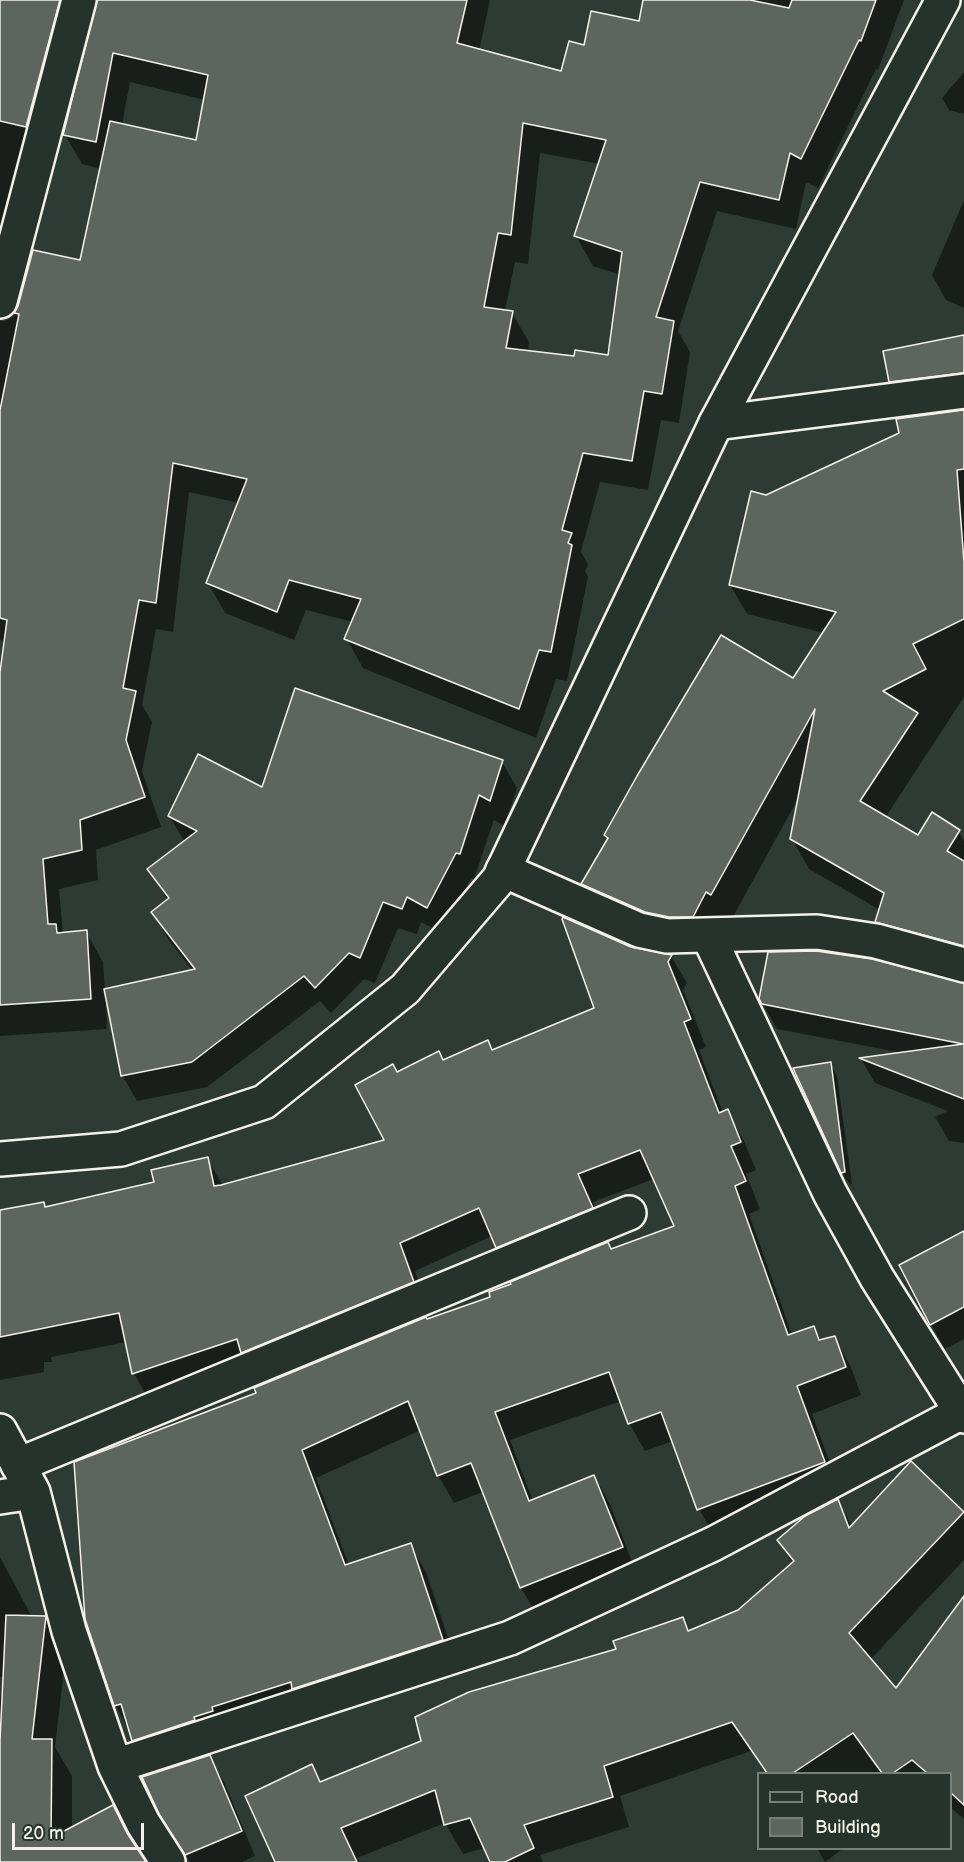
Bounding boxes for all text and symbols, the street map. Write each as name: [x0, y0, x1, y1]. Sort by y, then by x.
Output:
legend: [757, 1772, 952, 1850]
text: Road: [815, 1787, 859, 1808]
scale bar: [15, 1811, 147, 1849]
text: Building: [815, 1817, 881, 1838]
text: 20 m: [23, 1823, 64, 1844]

